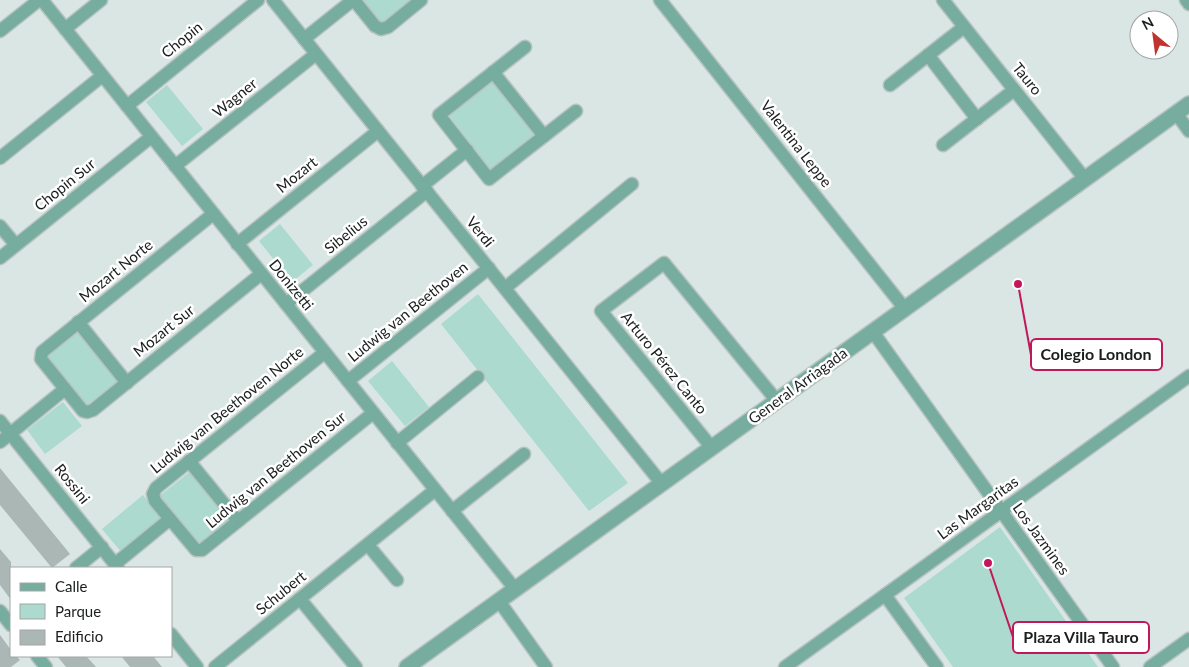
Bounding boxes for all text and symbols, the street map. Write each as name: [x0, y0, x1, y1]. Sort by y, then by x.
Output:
north arrow: [1129, 10, 1179, 60]
text: N: [1139, 13, 1156, 33]
street label: Chopin: [157, 17, 205, 61]
street label: Tauro: [1009, 58, 1046, 98]
street label: Wagner: [209, 74, 261, 120]
street label: Valentina Leppe: [757, 96, 836, 190]
street label: Mozart: [272, 152, 321, 196]
street label: Chopin Sur: [30, 154, 99, 214]
street label: Sibelius: [320, 211, 370, 257]
street label: Verdi: [463, 212, 499, 250]
street label: Mozart Norte: [75, 235, 156, 305]
street label: Donizetti: [266, 255, 318, 313]
street label: Ludwig van Beethoven: [344, 257, 471, 365]
street label: Mozart Sur: [129, 300, 198, 360]
street label: Arturo Pérez Canto: [618, 307, 712, 417]
callout: Colegio London: [1031, 339, 1162, 370]
street label: Ludwig van Beethoven Norte: [146, 342, 306, 476]
street label: General Arriagada: [744, 343, 850, 427]
text: Colegio London: [1040, 344, 1152, 363]
street label: Ludwig van Beethoven Sur: [202, 407, 349, 531]
street label: Rossini: [51, 460, 94, 507]
street label: Las Margaritas: [933, 472, 1021, 543]
street label: Los Jazmines: [1010, 499, 1074, 578]
street label: Schubert: [252, 566, 309, 618]
legend: [10, 567, 172, 657]
text: Calle: [55, 577, 88, 595]
text: Parque: [55, 602, 101, 620]
callout: Plaza Villa Tauro: [1013, 622, 1149, 653]
text: Edificio: [55, 627, 103, 645]
text: Plaza Villa Tauro: [1023, 627, 1139, 646]

